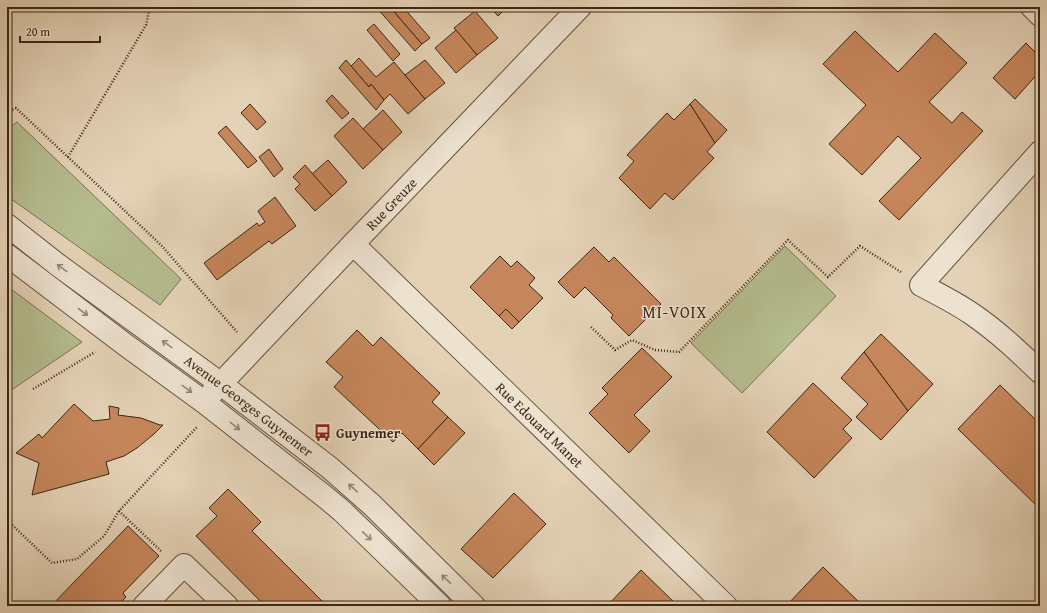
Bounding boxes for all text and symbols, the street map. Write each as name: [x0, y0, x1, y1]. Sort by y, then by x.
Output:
scale bar: [20, 18, 100, 44]
text: 20 m: [26, 23, 50, 40]
street label: Rue Greuze: [361, 173, 422, 235]
one-way arrow: [56, 264, 67, 272]
district label: MI-VOIX: [643, 300, 707, 324]
one-way arrow: [77, 308, 88, 316]
one-way arrow: [162, 340, 173, 349]
street label: Avenue Georges Guynemer: [180, 350, 318, 462]
street label: Rue Edouard Manet: [491, 378, 588, 472]
one-way arrow: [181, 385, 192, 393]
one-way arrow: [230, 422, 241, 430]
bus stop icon: Guynemer: [313, 423, 333, 443]
place label: Guynemer: [336, 423, 401, 443]
one-way arrow: [348, 484, 358, 493]
one-way arrow: [362, 531, 372, 541]
one-way arrow: [441, 574, 451, 584]

